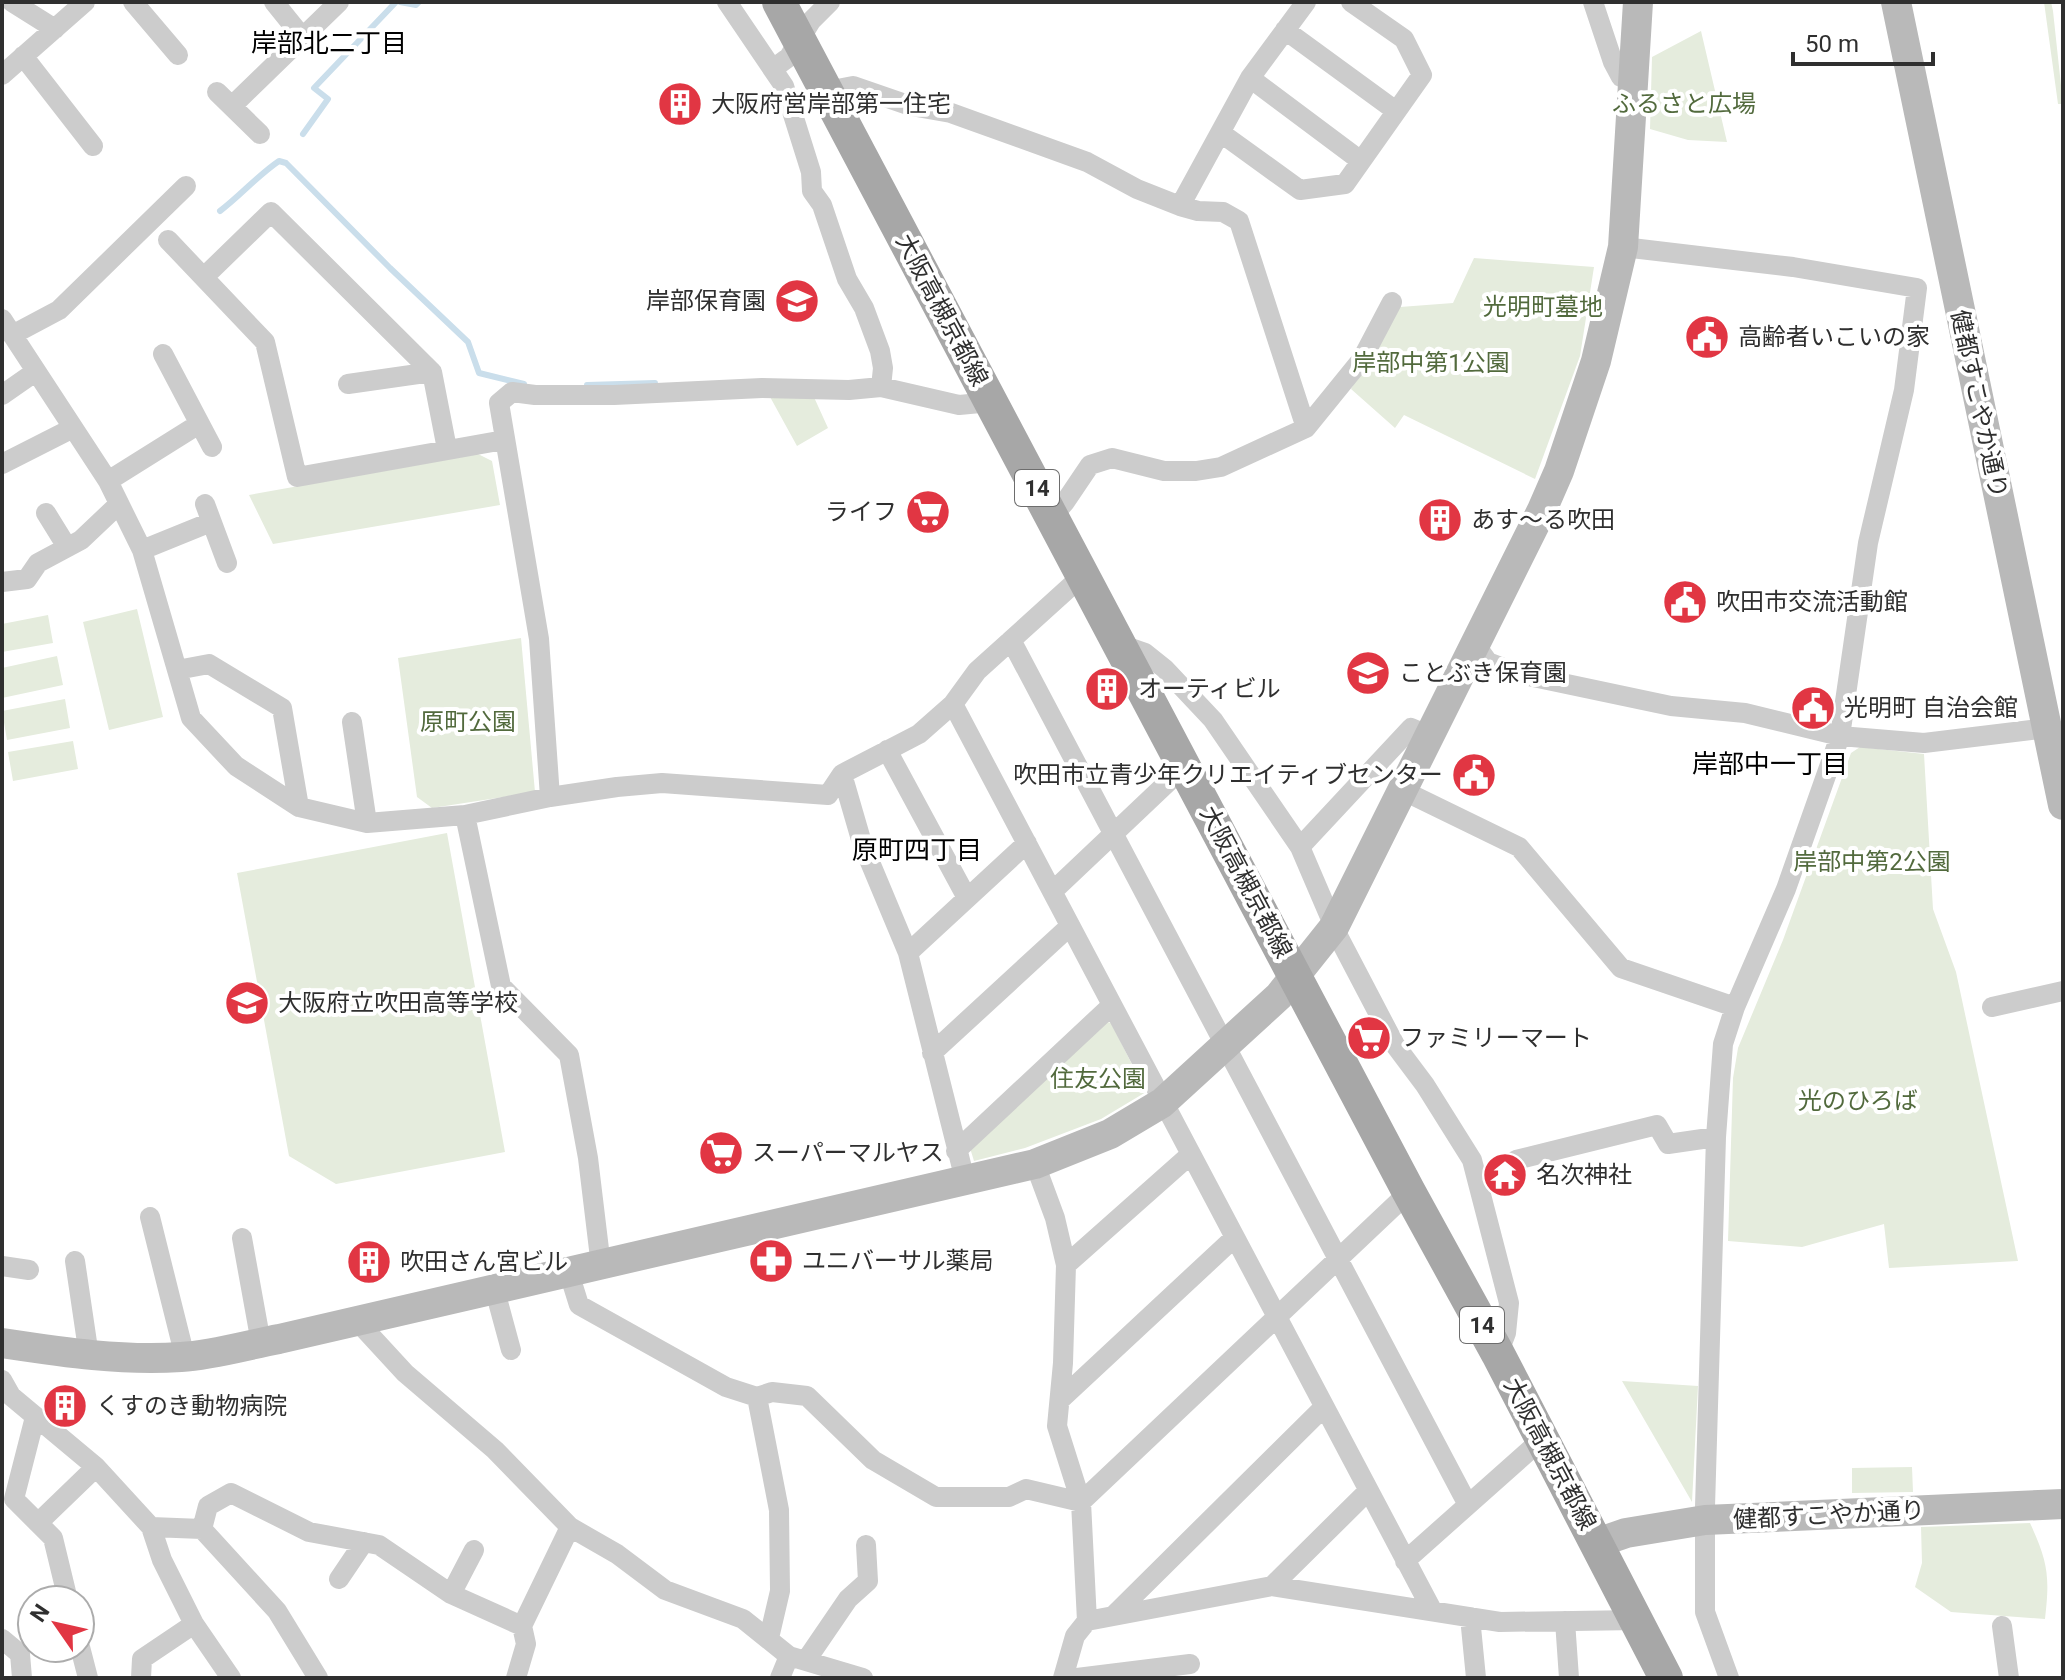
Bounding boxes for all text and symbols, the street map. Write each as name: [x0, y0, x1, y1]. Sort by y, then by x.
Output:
scale bar: [1793, 16, 1933, 66]
district label: 岸部北二丁目: [251, 28, 407, 58]
text: 50 m: [1805, 30, 1859, 58]
building icon: 大阪府営岸部第一住宅: [656, 80, 704, 128]
place label: 大阪府営岸部第一住宅: [711, 90, 951, 118]
park label: ふるさと広場: [1612, 90, 1756, 118]
street label: 大阪高槻京都線: [890, 229, 994, 391]
school or university icon: 岸部保育園: [773, 277, 821, 325]
place label: 岸部保育園: [646, 287, 766, 315]
park label: 光明町墓地: [1483, 293, 1603, 321]
street label: 健都すこやか通り: [1945, 307, 2013, 501]
public building icon: 高齢者いこいの家: [1683, 313, 1731, 361]
place label: 高齢者いこいの家: [1738, 323, 1930, 351]
park label: 岸部中第1公園: [1352, 349, 1510, 377]
road number: 14: [1015, 470, 1059, 506]
supermarket icon: ライフ: [904, 488, 952, 536]
building icon: あす～る吹田: [1416, 496, 1464, 544]
place label: ライフ: [825, 498, 897, 526]
place label: あす～る吹田: [1471, 506, 1615, 534]
public building icon: 吹田市交流活動館: [1661, 578, 1709, 626]
place label: 吹田市交流活動館: [1716, 588, 1908, 616]
school or university icon: ことぶき保育園: [1344, 649, 1392, 697]
place label: ことぶき保育園: [1399, 659, 1567, 687]
building icon: オーティビル: [1083, 665, 1131, 713]
place label: オーティビル: [1138, 675, 1281, 703]
public building icon: 光明町 自治会館: [1789, 684, 1837, 732]
place label: 光明町 自治会館: [1844, 694, 2018, 722]
park label: 原町公園: [420, 708, 516, 736]
district label: 岸部中一丁目: [1692, 749, 1848, 779]
public building icon: 吹田市立青少年クリエイティブセンター: [1450, 751, 1498, 799]
place label: 吹田市立青少年クリエイティブセンター: [1013, 761, 1443, 789]
street label: 大阪高槻京都線: [1194, 801, 1298, 963]
district label: 原町四丁目: [852, 835, 982, 865]
park label: 岸部中第2公園: [1793, 848, 1951, 876]
school or university icon: 大阪府立吹田高等学校: [223, 979, 271, 1027]
place label: 大阪府立吹田高等学校: [278, 989, 518, 1017]
supermarket icon: ファミリーマート: [1345, 1014, 1393, 1062]
place label: ファミリーマート: [1400, 1024, 1592, 1052]
park label: 住友公園: [1050, 1065, 1146, 1093]
park label: 光のひろば: [1798, 1087, 1918, 1115]
supermarket icon: スーパーマルヤス: [697, 1129, 745, 1177]
place label: スーパーマルヤス: [752, 1139, 944, 1167]
temple icon: 名次神社: [1481, 1151, 1529, 1199]
place label: 名次神社: [1536, 1161, 1632, 1189]
pharmacy icon: ユニバーサル薬局: [747, 1237, 795, 1285]
building icon: 吹田さん宮ビル: [345, 1238, 393, 1286]
place label: ユニバーサル薬局: [802, 1247, 994, 1275]
place label: 吹田さん宮ビル: [400, 1248, 568, 1276]
road number: 14: [1460, 1307, 1504, 1343]
street label: 大阪高槻京都線: [1498, 1373, 1602, 1535]
building icon: くすのき動物病院: [41, 1382, 89, 1430]
place label: くすのき動物病院: [96, 1392, 287, 1420]
street label: 健都すこやか通り: [1732, 1496, 1926, 1534]
north arrow: [16, 1584, 96, 1664]
text: N: [25, 1600, 55, 1627]

